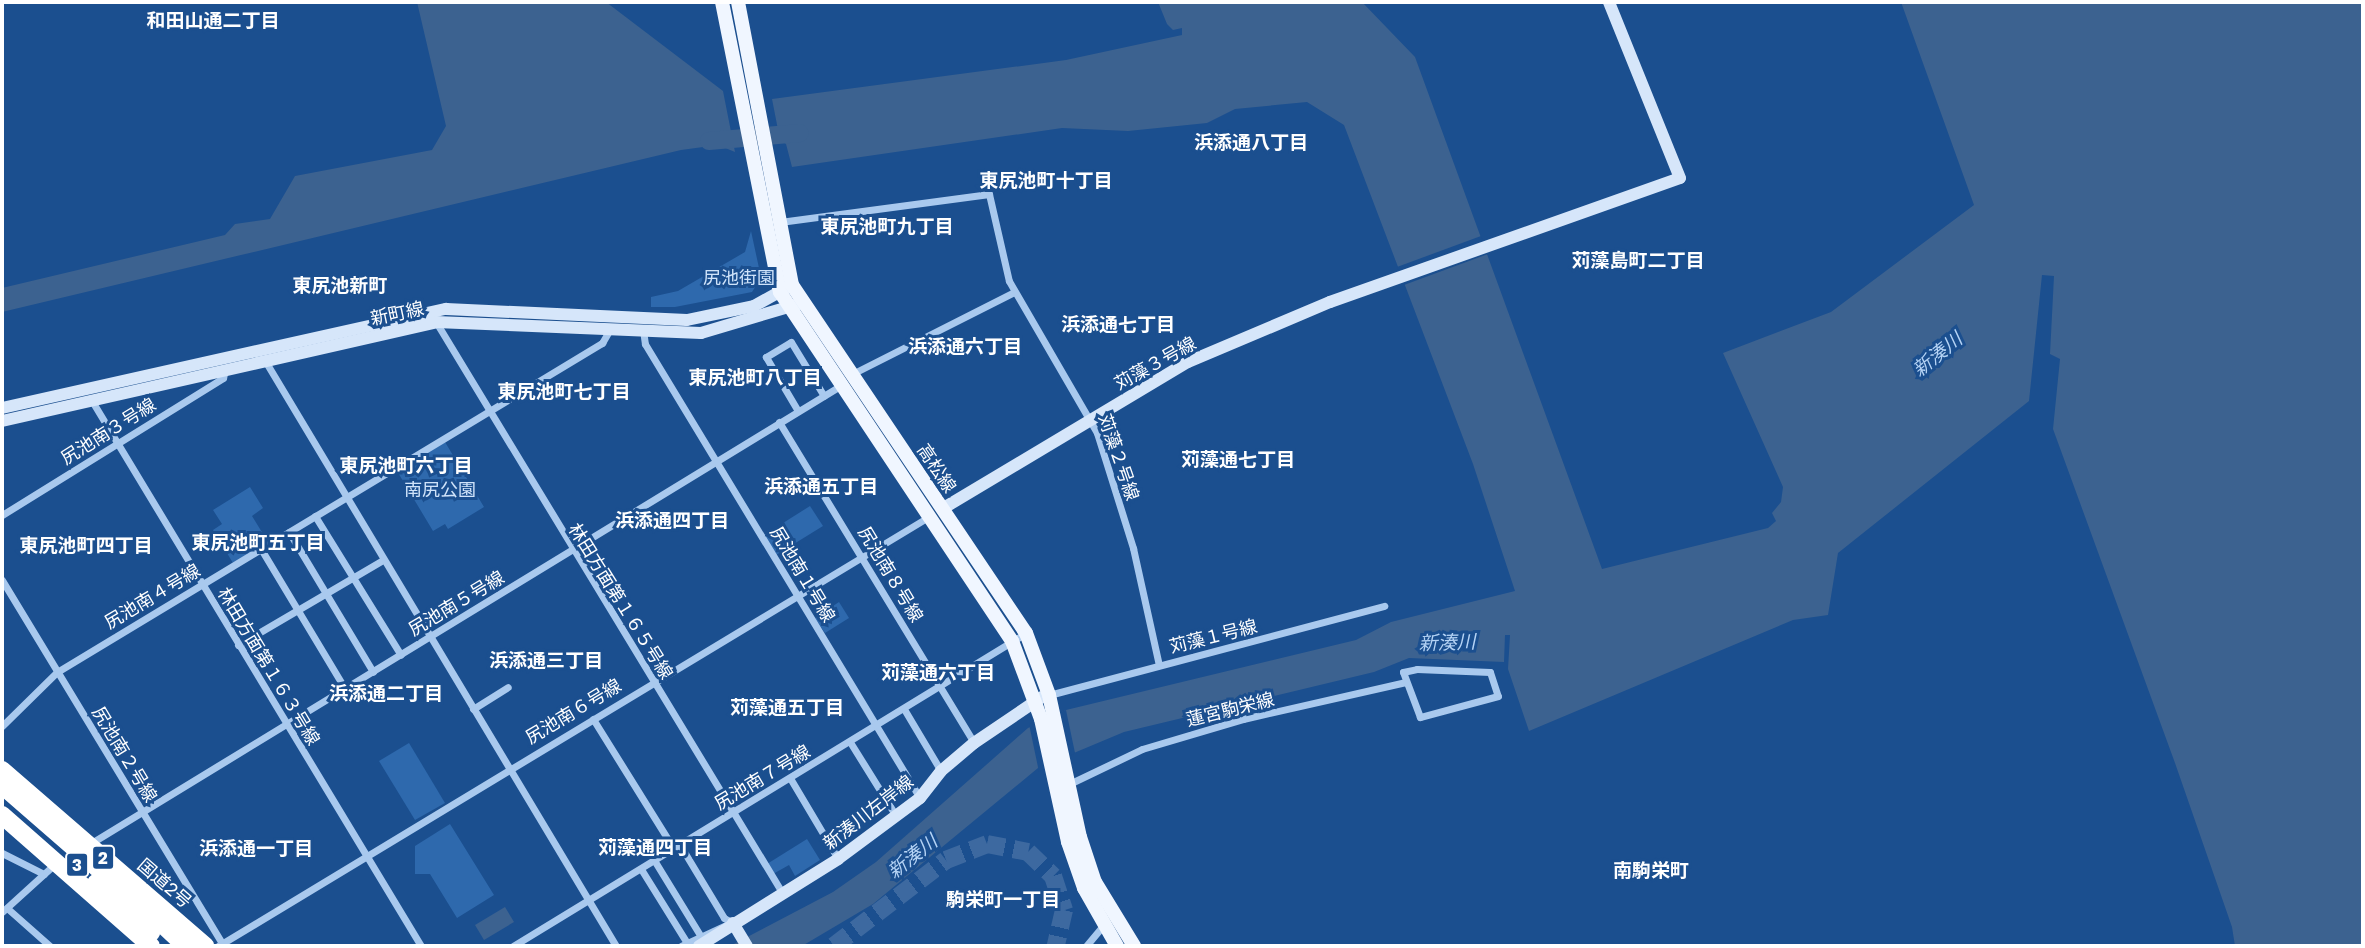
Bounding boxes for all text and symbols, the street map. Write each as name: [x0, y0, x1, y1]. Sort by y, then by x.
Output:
district label: 和田山通二丁目: [147, 9, 279, 31]
district label: 浜添通八丁目: [1194, 131, 1308, 153]
district label: 東尻池町十丁目: [980, 169, 1112, 191]
district label: 東尻池町九丁目: [821, 215, 953, 237]
district label: 苅藻島町二丁目: [1572, 249, 1704, 271]
park label: 尻池街園: [703, 266, 775, 288]
district label: 東尻池新町: [293, 274, 387, 296]
street label: 新町線: [368, 297, 426, 329]
district label: 浜添通七丁目: [1061, 313, 1175, 335]
water label: 新湊川: [1908, 327, 1966, 381]
street label: 苅藻３号線: [1110, 332, 1200, 394]
district label: 浜添通六丁目: [908, 335, 1022, 357]
district label: 東尻池町八丁目: [689, 366, 821, 388]
district label: 東尻池町七丁目: [498, 380, 630, 402]
street label: 尻池南３号線: [56, 393, 160, 469]
street label: 苅藻２号線: [1094, 411, 1144, 503]
street label: 高松線: [913, 440, 961, 496]
district label: 苅藻通七丁目: [1181, 448, 1295, 470]
district label: 東尻池町六丁目: [340, 454, 472, 476]
district label: 浜添通五丁目: [764, 475, 878, 497]
park label: 南尻公園: [404, 478, 476, 500]
district label: 浜添通四丁目: [615, 509, 729, 531]
street label: 林田方面第１６５号線: [564, 519, 678, 683]
street label: 尻池南１号線: [766, 522, 840, 626]
street label: 尻池南８号線: [854, 522, 928, 626]
district label: 東尻池町五丁目: [192, 531, 324, 553]
district label: 東尻池町四丁目: [20, 534, 152, 556]
street label: 尻池南４号線: [100, 559, 204, 633]
street label: 尻池南５号線: [404, 566, 508, 640]
street label: 林田方面第１６３号線: [213, 583, 325, 749]
street label: 苅藻１号線: [1167, 615, 1259, 657]
water label: 新湊川: [1418, 630, 1476, 654]
district label: 浜添通三丁目: [489, 649, 603, 671]
district label: 苅藻通六丁目: [881, 661, 995, 683]
street label: 尻池南６号線: [521, 674, 625, 748]
district label: 浜添通二丁目: [329, 682, 443, 704]
street label: 蓮宮駒栄線: [1184, 688, 1276, 730]
district label: 苅藻通五丁目: [730, 696, 844, 718]
street label: 尻池南２号線: [88, 702, 162, 806]
street label: 尻池南７号線: [710, 740, 814, 814]
street label: 新湊川左岸線: [819, 770, 917, 854]
water label: 新湊川: [883, 829, 941, 883]
district label: 苅藻通四丁目: [598, 836, 712, 858]
district label: 浜添通一丁目: [199, 837, 313, 859]
road number: 2: [91, 846, 115, 870]
road number: 3: [65, 852, 89, 878]
street label: 国道2号: [134, 854, 196, 912]
district label: 南駒栄町: [1613, 859, 1689, 881]
district label: 駒栄町一丁目: [946, 888, 1060, 910]

